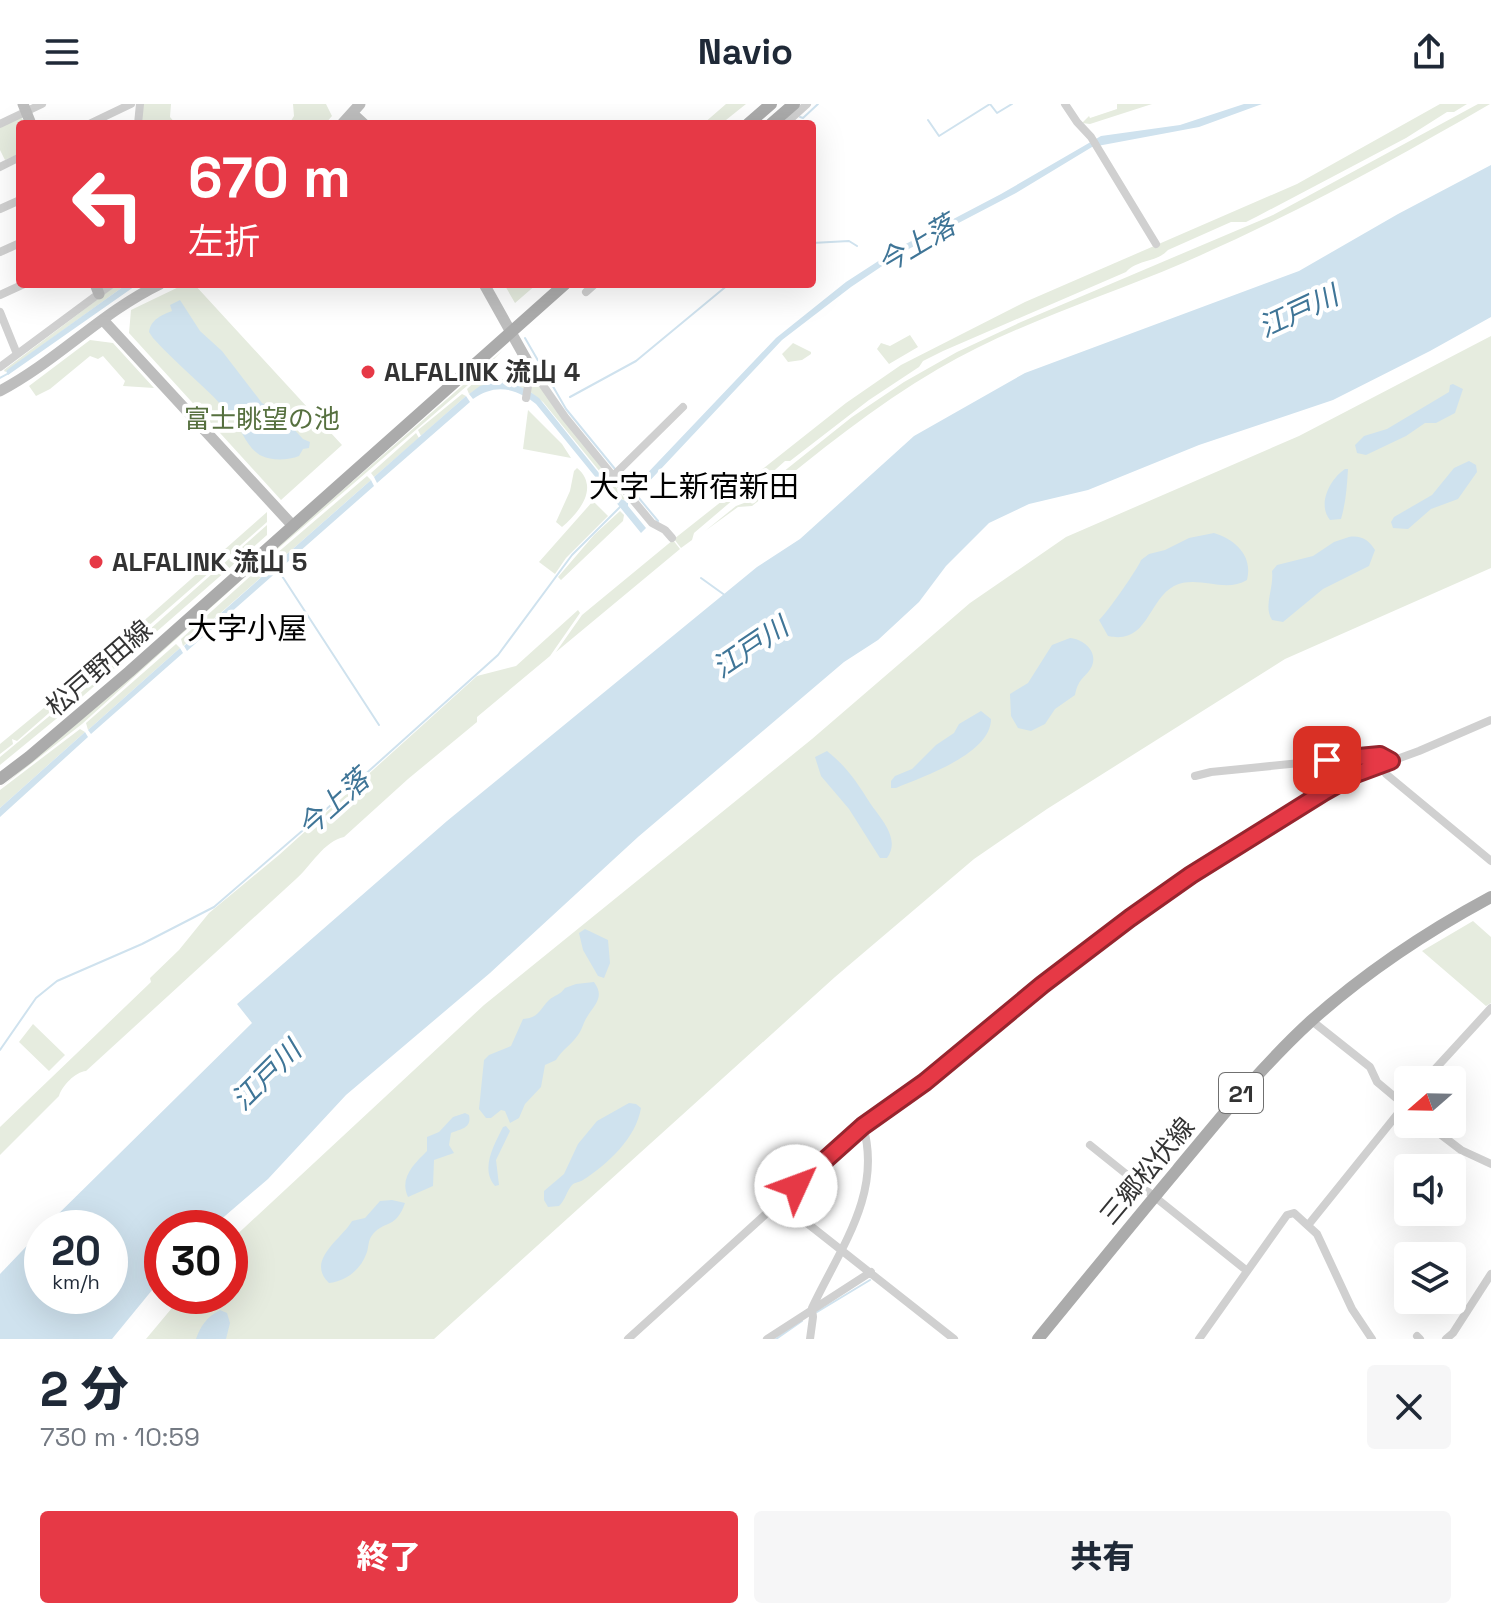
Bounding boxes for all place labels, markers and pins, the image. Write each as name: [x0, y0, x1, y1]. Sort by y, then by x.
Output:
place label: ALFALINK 流山 4: [384, 355, 580, 389]
marker: ALFALINK 流山 4: [359, 363, 377, 381]
place label: ALFALINK 流山 5: [112, 545, 307, 579]
marker: ALFALINK 流山 5: [87, 553, 105, 571]
pin: [1293, 726, 1361, 794]

